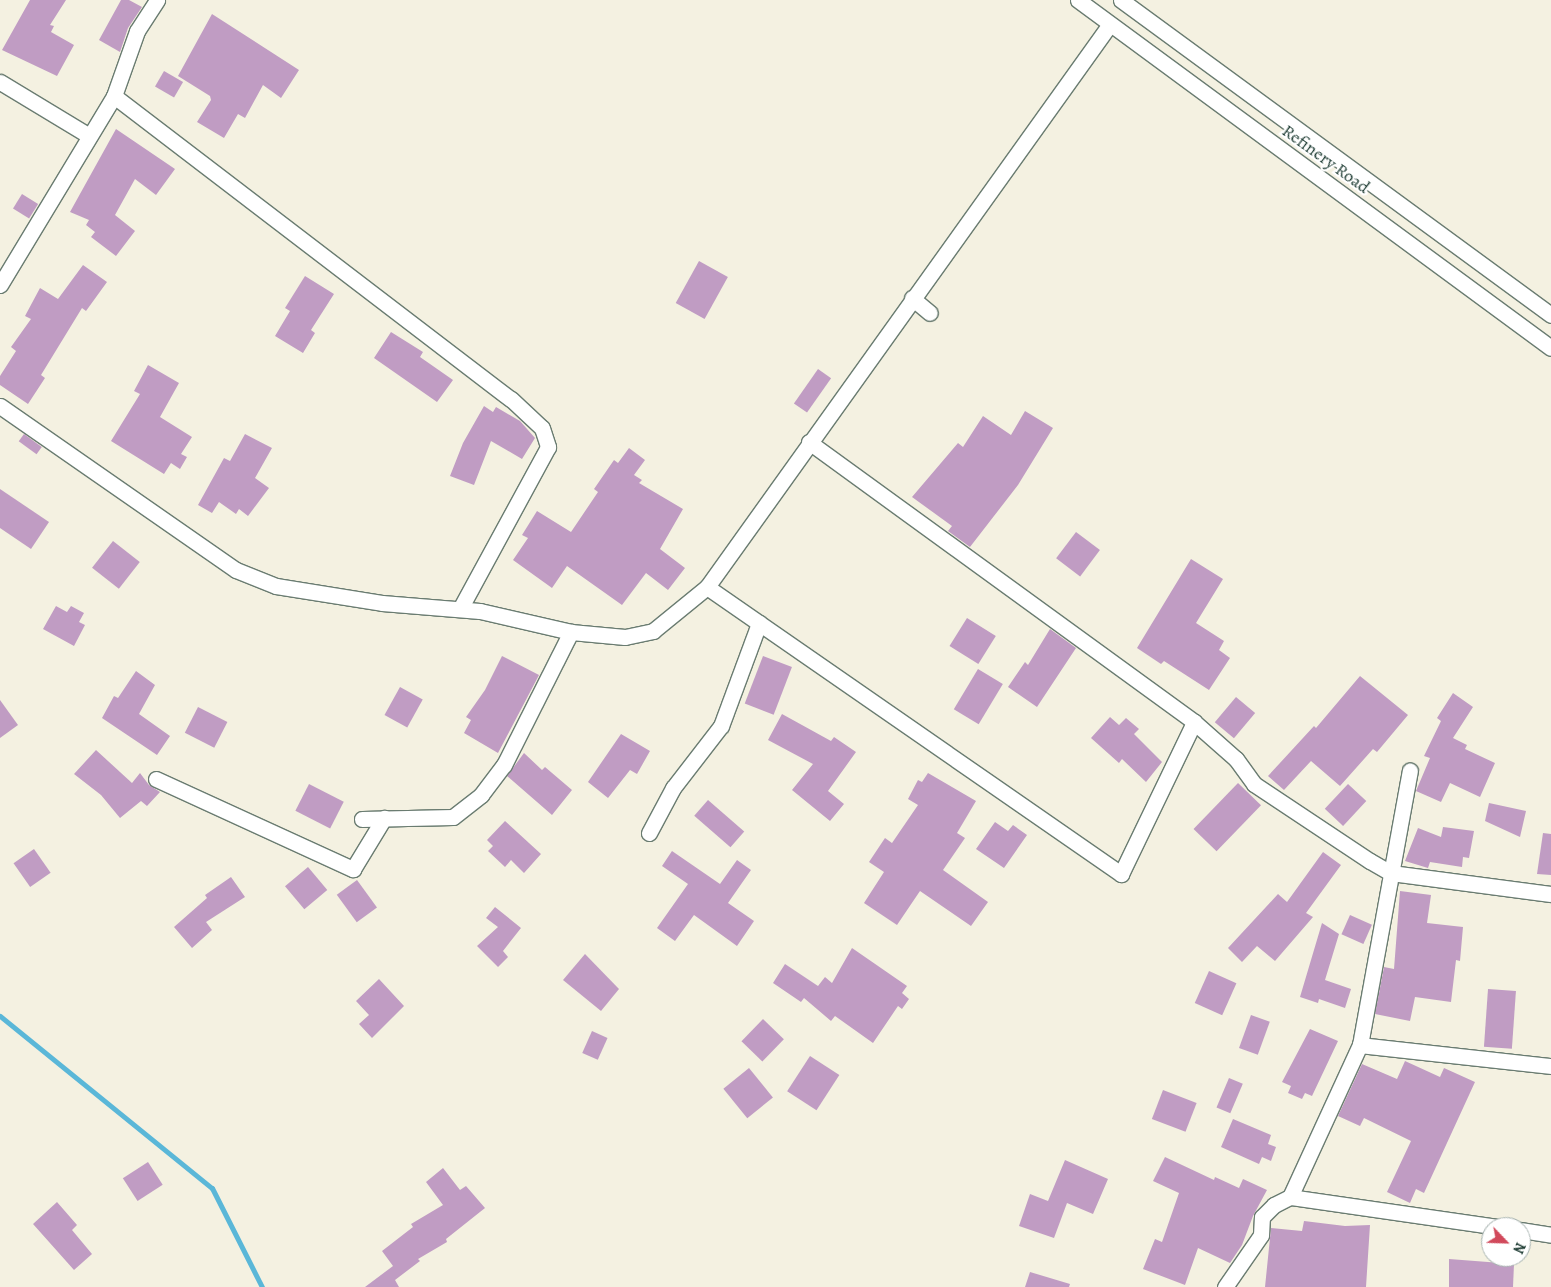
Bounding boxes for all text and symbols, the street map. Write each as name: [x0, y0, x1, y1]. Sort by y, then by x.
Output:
street label: Refinery Road: [1278, 120, 1374, 198]
north arrow: [1481, 1217, 1531, 1267]
text: N: [1508, 1239, 1530, 1256]

